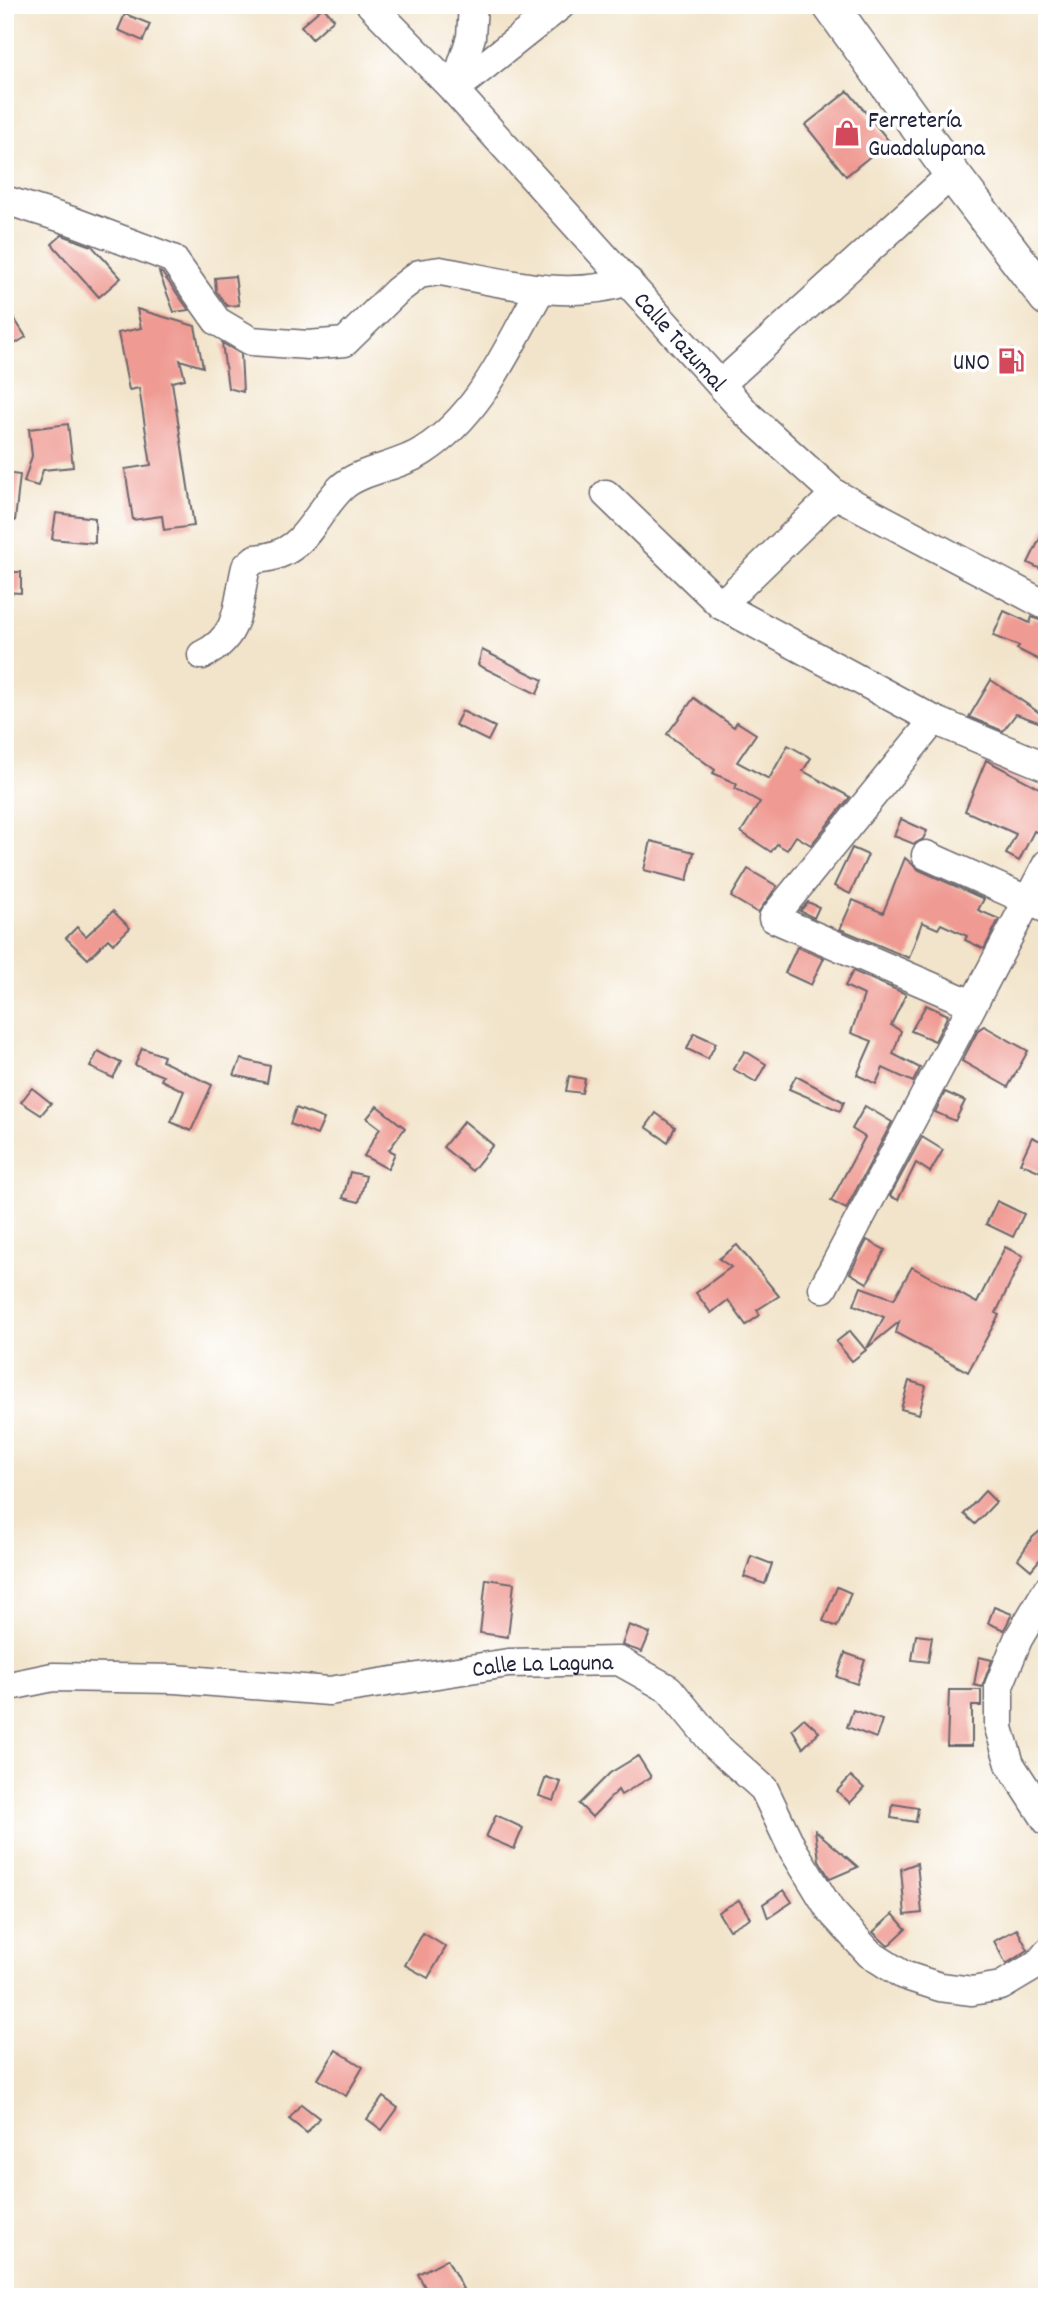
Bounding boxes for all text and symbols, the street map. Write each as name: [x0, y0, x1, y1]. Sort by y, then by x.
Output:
place label: Ferretería Guadalupana: [868, 105, 986, 167]
shop icon: Ferretería Guadalupana: [832, 118, 862, 148]
street label: Calle Tazumal: [624, 285, 733, 401]
fuel station icon: UNO: [996, 346, 1026, 376]
place label: UNO: [953, 347, 990, 381]
street label: Calle La Laguna: [470, 1647, 614, 1688]

